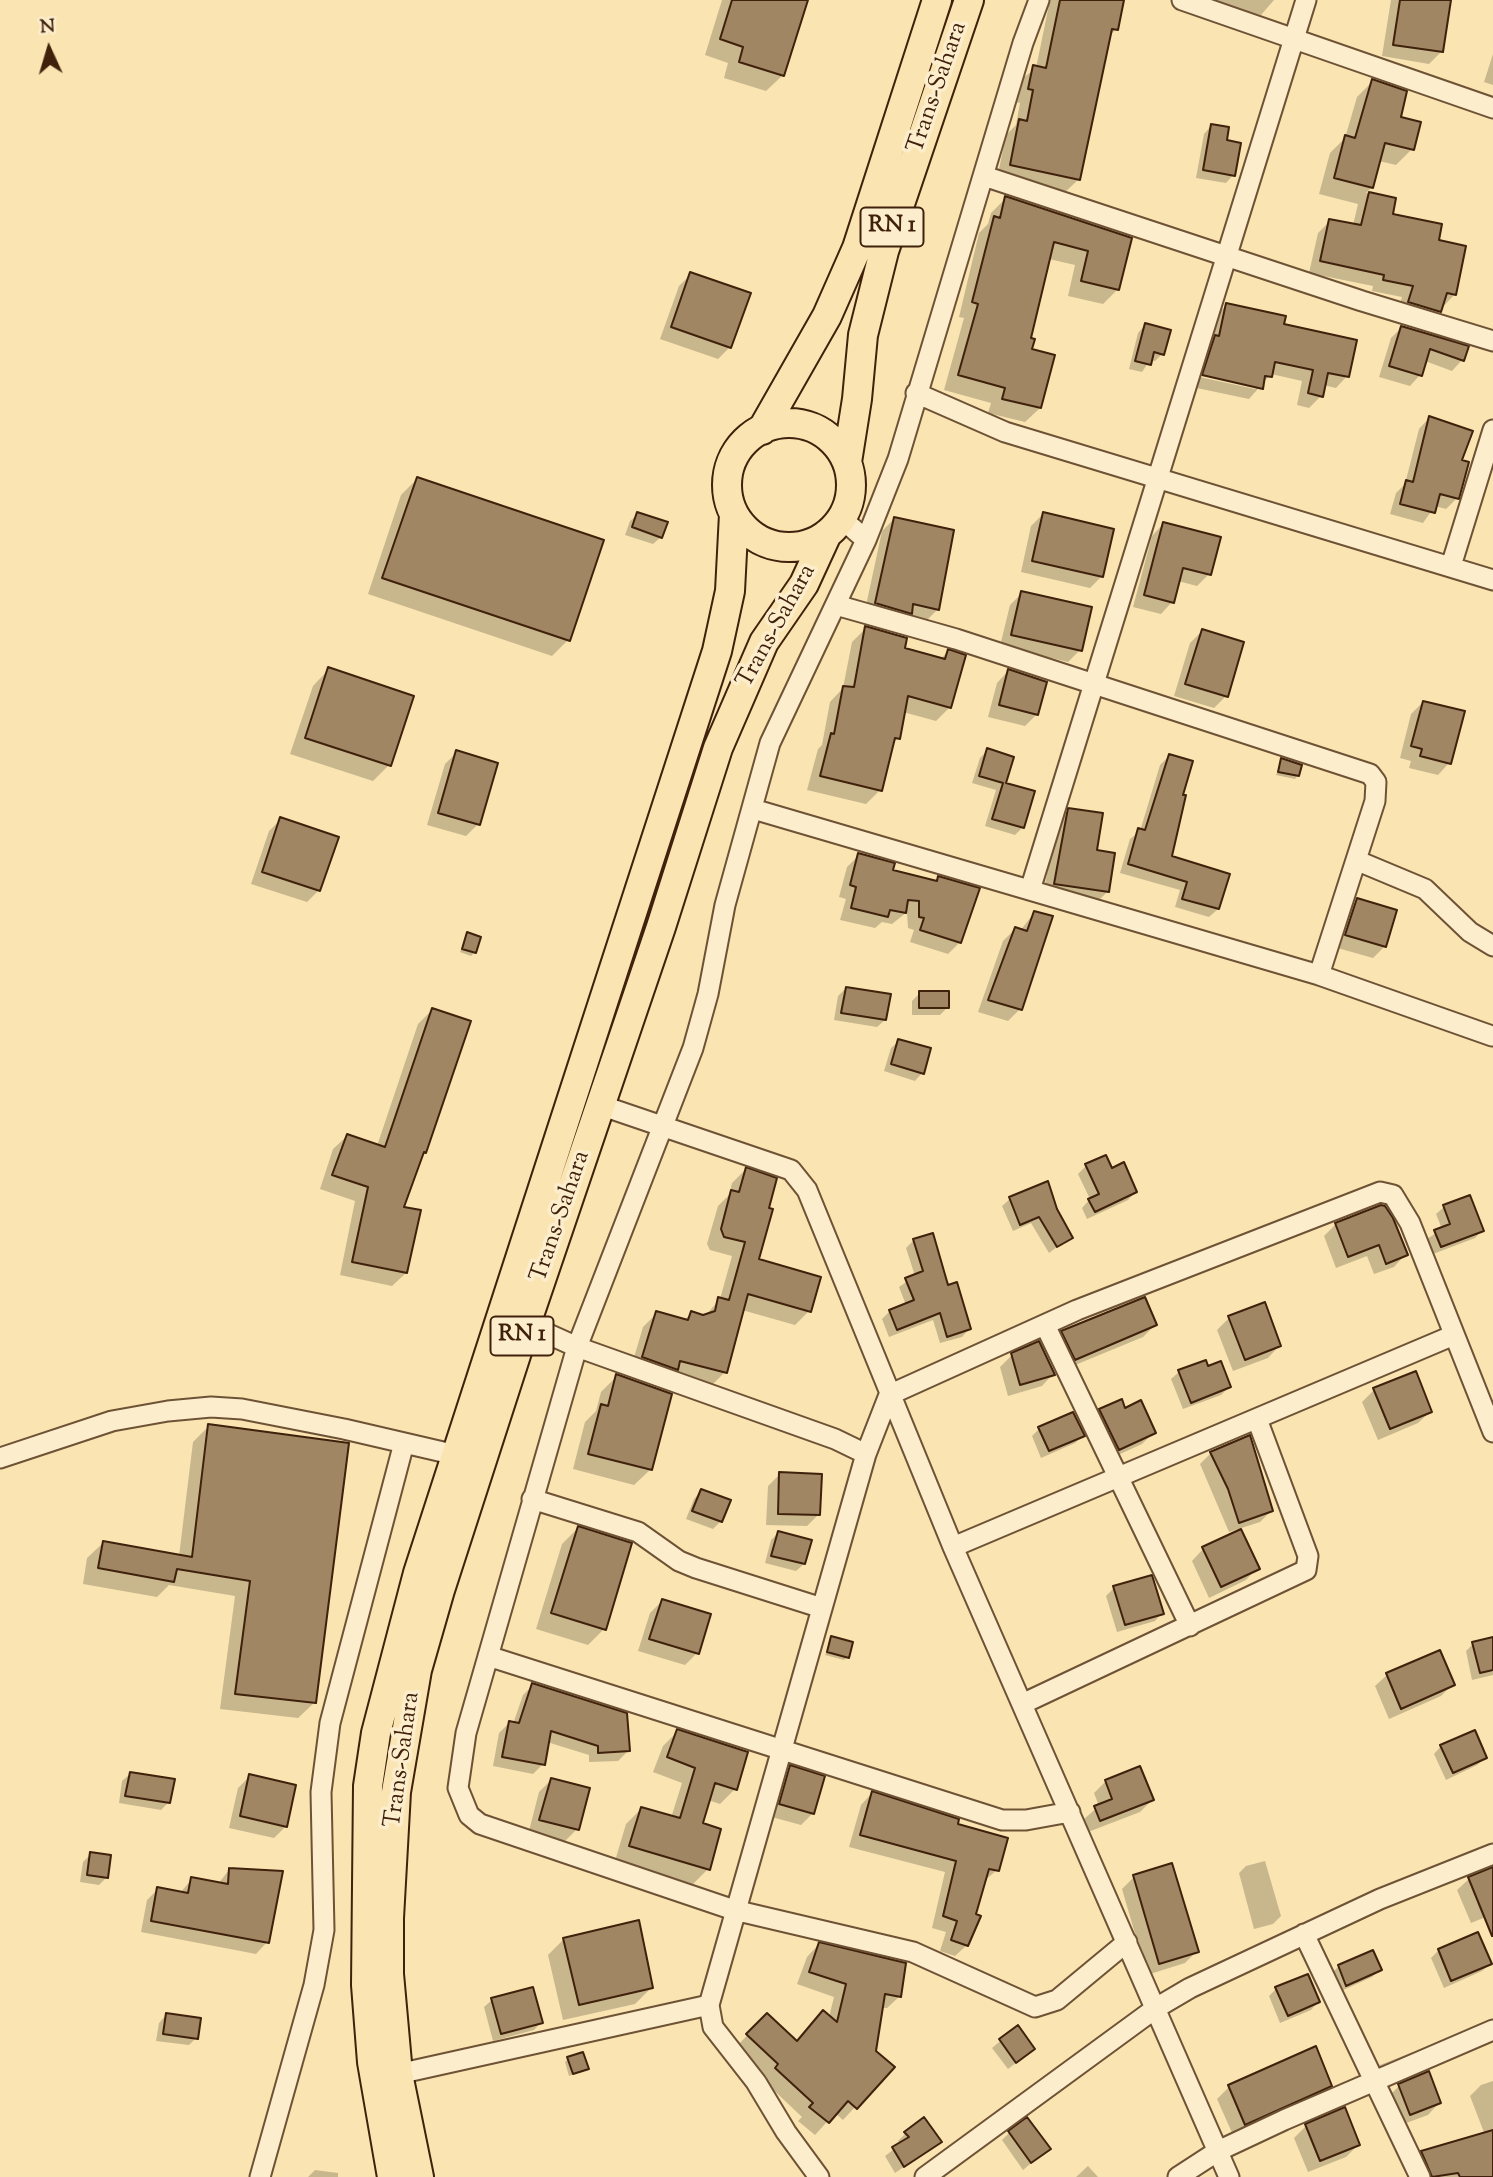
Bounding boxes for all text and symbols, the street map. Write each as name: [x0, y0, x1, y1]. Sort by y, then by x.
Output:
north arrow: [14, 14, 84, 84]
text: N: [39, 14, 56, 42]
street label: Trans-Sahara: [903, 19, 975, 157]
road number: RN 1: [860, 208, 924, 246]
street label: Trans-Sahara: [732, 560, 824, 694]
street label: Trans-Sahara: [526, 1148, 598, 1286]
road number: RN 1: [490, 1316, 554, 1356]
street label: Trans-Sahara: [380, 1690, 428, 1830]

